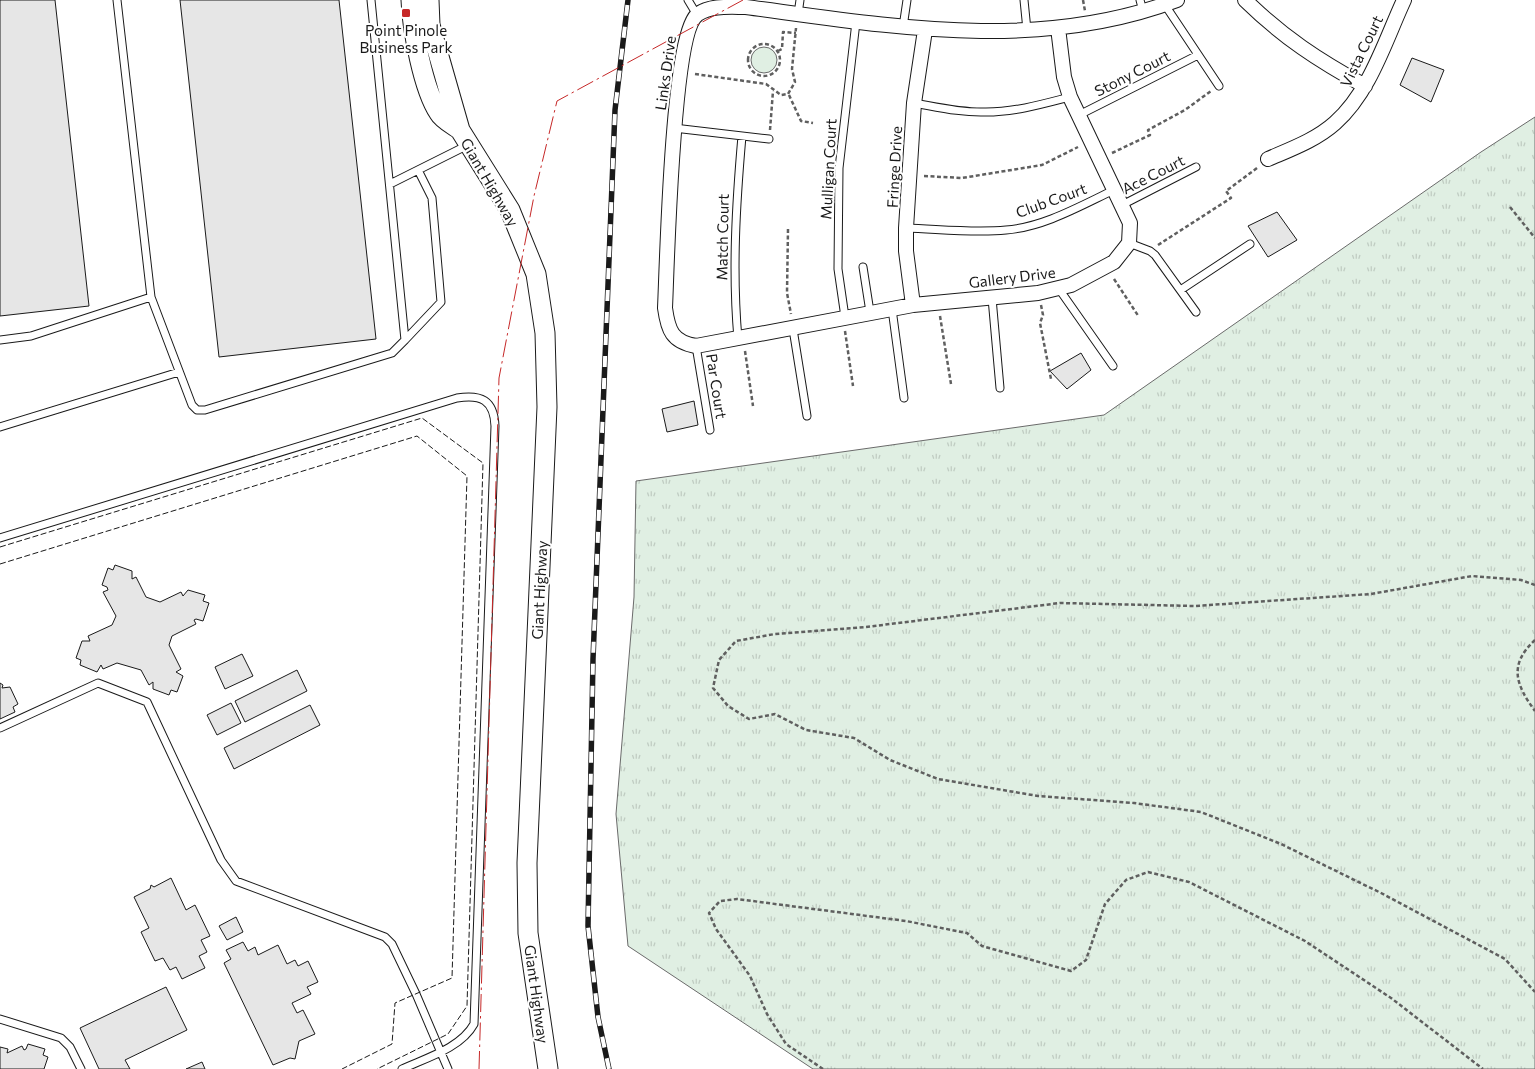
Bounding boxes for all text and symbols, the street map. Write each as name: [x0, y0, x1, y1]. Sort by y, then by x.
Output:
marker: Point Pinole Business Park: [400, 7, 412, 19]
street label: Vista Court: [1336, 12, 1386, 90]
place label: Point Pinole Business Park: [359, 21, 453, 56]
street label: Links Drive: [651, 34, 679, 111]
street label: Stony Court: [1091, 46, 1173, 100]
street label: Mulligan Court: [816, 118, 840, 220]
street label: Fringe Drive: [883, 126, 905, 208]
street label: Giant Highway: [457, 135, 523, 230]
street label: Ace Court: [1119, 151, 1187, 197]
street label: Club Court: [1013, 179, 1089, 221]
street label: Match Court: [712, 193, 732, 281]
street label: Gallery Drive: [968, 263, 1056, 291]
street label: Par Court: [703, 352, 731, 420]
street label: Giant Highway: [527, 540, 551, 640]
street label: Giant Highway: [521, 944, 553, 1045]

